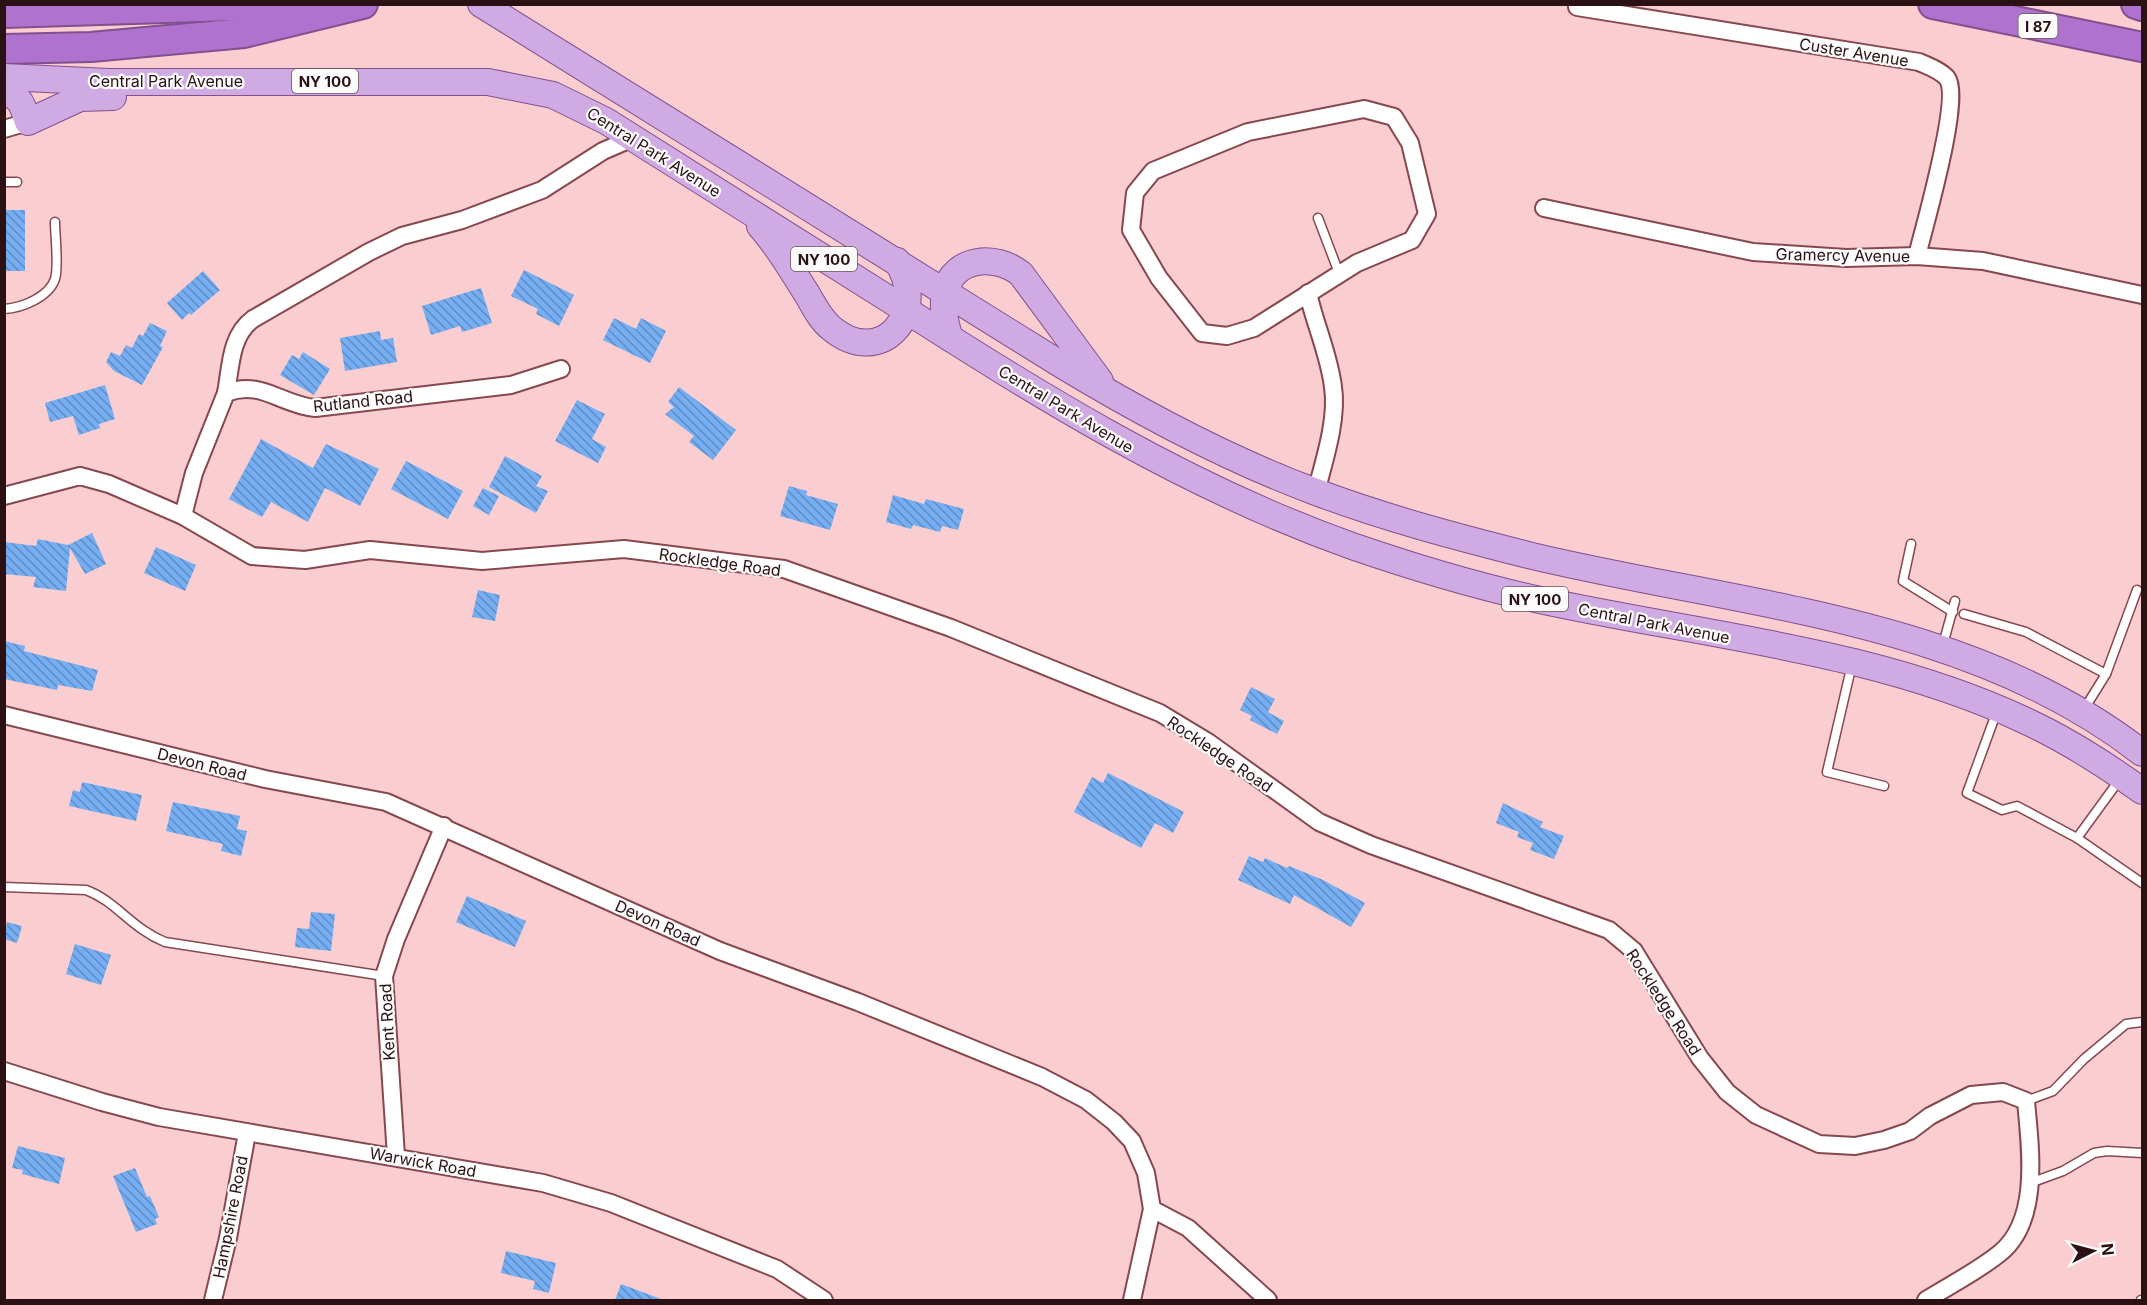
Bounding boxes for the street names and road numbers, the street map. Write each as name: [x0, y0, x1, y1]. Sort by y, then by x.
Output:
road number: I 87: [2018, 14, 2058, 38]
street label: Custer Avenue: [1798, 33, 1910, 71]
road number: NY 100: [292, 69, 358, 93]
street label: Central Park Avenue: [89, 71, 243, 91]
street label: Central Park Avenue: [583, 103, 725, 201]
street label: Gramercy Avenue: [1776, 244, 1910, 266]
road number: NY 100: [791, 247, 857, 271]
street label: Central Park Avenue: [995, 361, 1137, 457]
street label: Rutland Road: [312, 386, 414, 416]
street label: Rockledge Road: [658, 544, 782, 580]
road number: NY 100: [1502, 587, 1568, 611]
street label: Central Park Avenue: [1576, 598, 1732, 648]
street label: Rockledge Road: [1163, 711, 1277, 797]
street label: Devon Road: [155, 743, 249, 785]
street label: Devon Road: [612, 895, 704, 951]
street label: Rockledge Road: [1622, 945, 1706, 1059]
street label: Kent Road: [375, 983, 399, 1061]
street label: Warwick Road: [368, 1143, 478, 1181]
street label: Hampshire Road: [208, 1154, 252, 1280]

